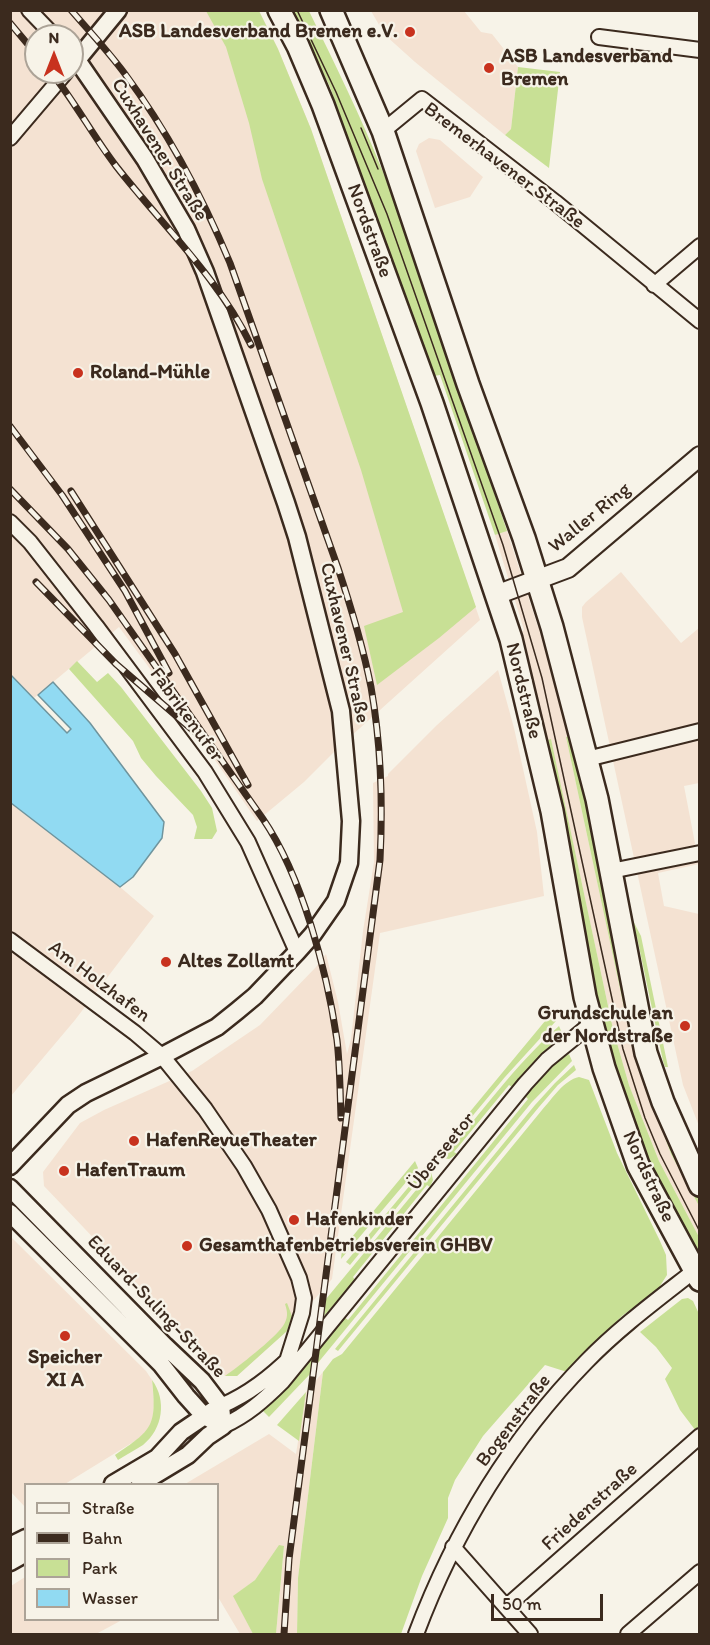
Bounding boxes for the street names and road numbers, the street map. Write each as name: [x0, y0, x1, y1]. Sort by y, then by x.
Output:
street label: Cuxhavener Straße: [105, 74, 213, 226]
street label: Bremerhavener Straße: [419, 98, 589, 234]
street label: Nordstraße: [341, 181, 397, 281]
street label: Waller Ring: [544, 478, 636, 558]
street label: Cuxhavener Straße: [314, 560, 374, 726]
street label: Nordstraße: [499, 640, 547, 742]
street label: Fabrikenufer: [144, 663, 228, 767]
street label: Am Holzhafen: [43, 936, 155, 1028]
street label: Überseetor: [403, 1108, 481, 1196]
street label: Nordstraße: [616, 1127, 680, 1227]
street label: Eduard-Suling-Straße: [81, 1230, 231, 1384]
street label: Bogenstraße: [471, 1370, 557, 1472]
street label: Friedenstraße: [537, 1458, 643, 1556]

